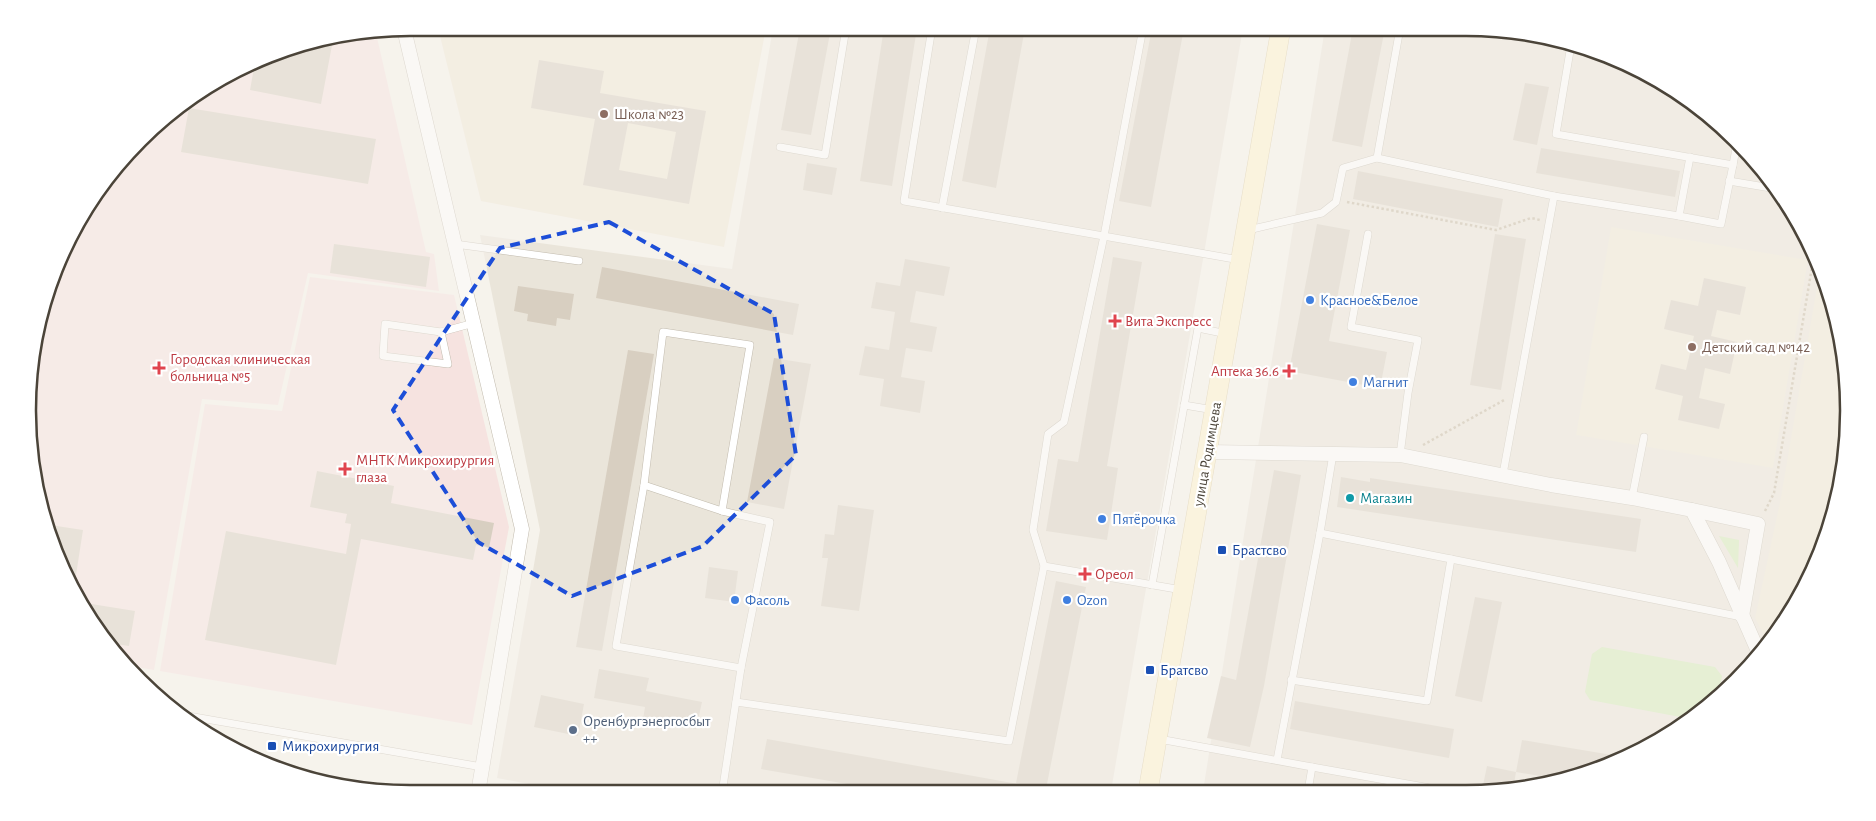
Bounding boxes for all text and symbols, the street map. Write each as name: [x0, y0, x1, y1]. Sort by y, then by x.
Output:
place label: Школа №23: [614, 107, 684, 122]
marker: Школа №23: [598, 108, 610, 120]
place label: Красное&Белое: [1320, 293, 1418, 308]
marker: Красное&Белое: [1304, 294, 1316, 306]
place label: Вита Экспресс: [1125, 314, 1212, 329]
marker: Вита Экспресс: [1109, 315, 1121, 327]
place label: Детский сад №142: [1702, 340, 1810, 355]
marker: Детский сад №142: [1686, 341, 1698, 353]
place label: Городская клиническая больница №5: [170, 352, 311, 384]
marker: Городская клиническая больница №5: [152, 361, 166, 375]
place label: Аптека 36.6: [1211, 364, 1279, 379]
marker: Аптека 36.6: [1283, 365, 1295, 377]
place label: Магнит: [1363, 375, 1409, 390]
marker: Магнит: [1347, 376, 1359, 388]
street label: улица Родимцева: [1191, 401, 1224, 508]
place label: МНТК Микрохирургия глаза: [356, 453, 494, 485]
marker: МНТК Микрохирургия глаза: [338, 462, 352, 476]
place label: Магазин: [1360, 491, 1413, 506]
marker: Магазин: [1344, 492, 1356, 504]
place label: Пятёрочка: [1112, 512, 1176, 527]
marker: Пятёрочка: [1096, 513, 1108, 525]
place label: Брастсво: [1232, 543, 1287, 558]
marker: Брастсво: [1216, 544, 1228, 556]
place label: Ореол: [1095, 567, 1134, 582]
marker: Ореол: [1079, 568, 1091, 580]
place label: Фасоль: [745, 593, 790, 608]
place label: Ozon: [1077, 593, 1107, 608]
marker: Фасоль: [729, 594, 741, 606]
marker: Ozon: [1061, 594, 1073, 606]
place label: Братсво: [1160, 663, 1208, 678]
marker: Братсво: [1144, 664, 1156, 676]
place label: Оренбургэнергосбыт ++: [583, 714, 711, 746]
marker: Оренбургэнергосбыт ++: [567, 724, 579, 736]
place label: Микрохирургия: [282, 739, 379, 754]
marker: Микрохирургия: [266, 740, 278, 752]

